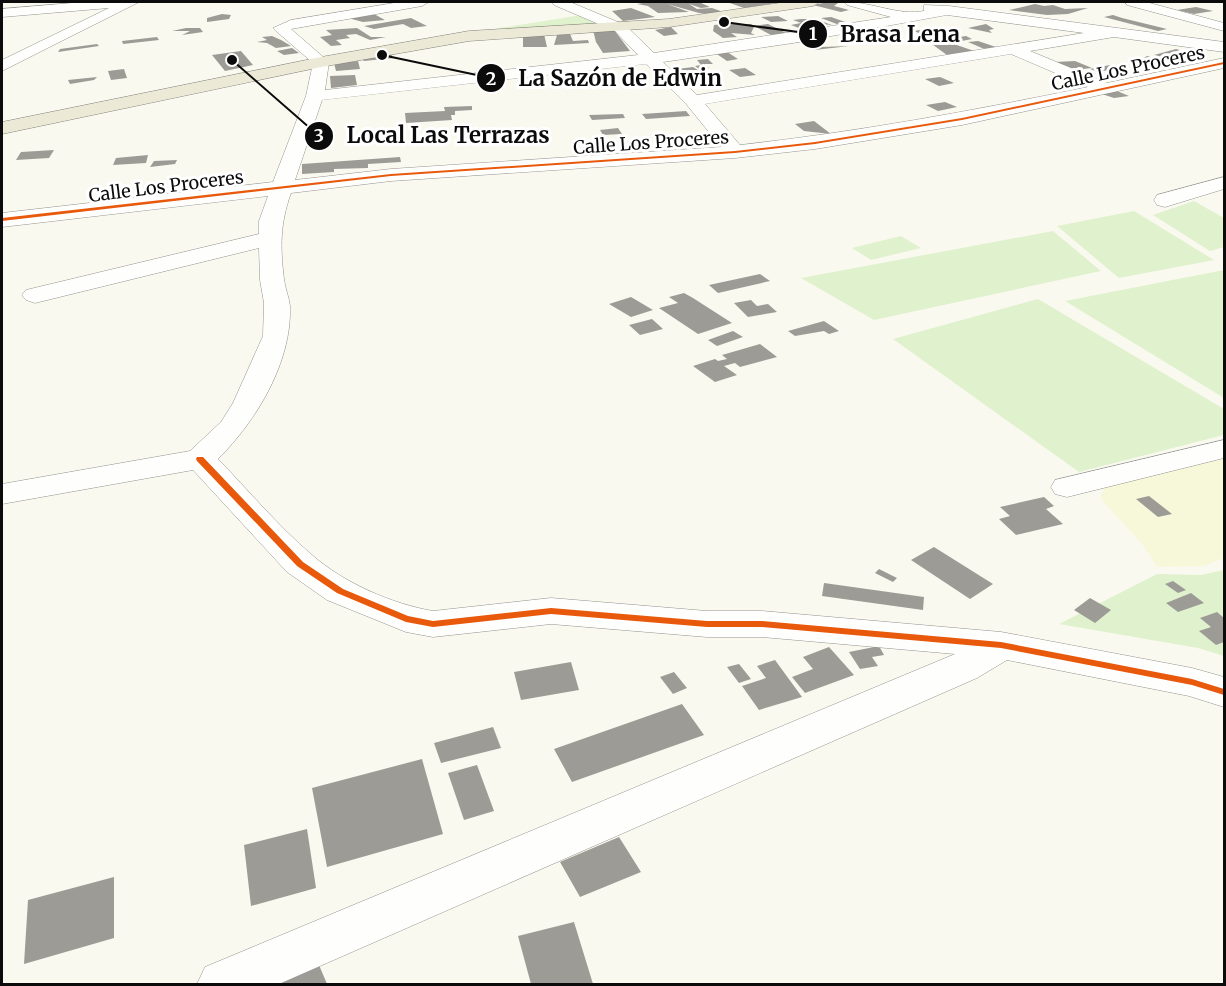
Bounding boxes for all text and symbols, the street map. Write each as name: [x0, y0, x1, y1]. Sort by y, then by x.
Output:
callout: Brasa Lena: [798, 14, 972, 54]
text: Brasa Lena: [840, 20, 960, 48]
text: 1: [809, 22, 817, 45]
street label: Calle Los Proceres: [1049, 41, 1207, 95]
callout: La Sazón de Edwin: [476, 58, 734, 98]
text: La Sazón de Edwin: [518, 64, 722, 92]
text: 2: [486, 67, 496, 90]
callout: Local Las Terrazas: [304, 116, 562, 156]
text: Local Las Terrazas: [346, 121, 550, 149]
text: 3: [314, 124, 324, 147]
street label: Calle Los Proceres: [572, 125, 730, 159]
street label: Calle Los Proceres: [87, 165, 245, 207]

